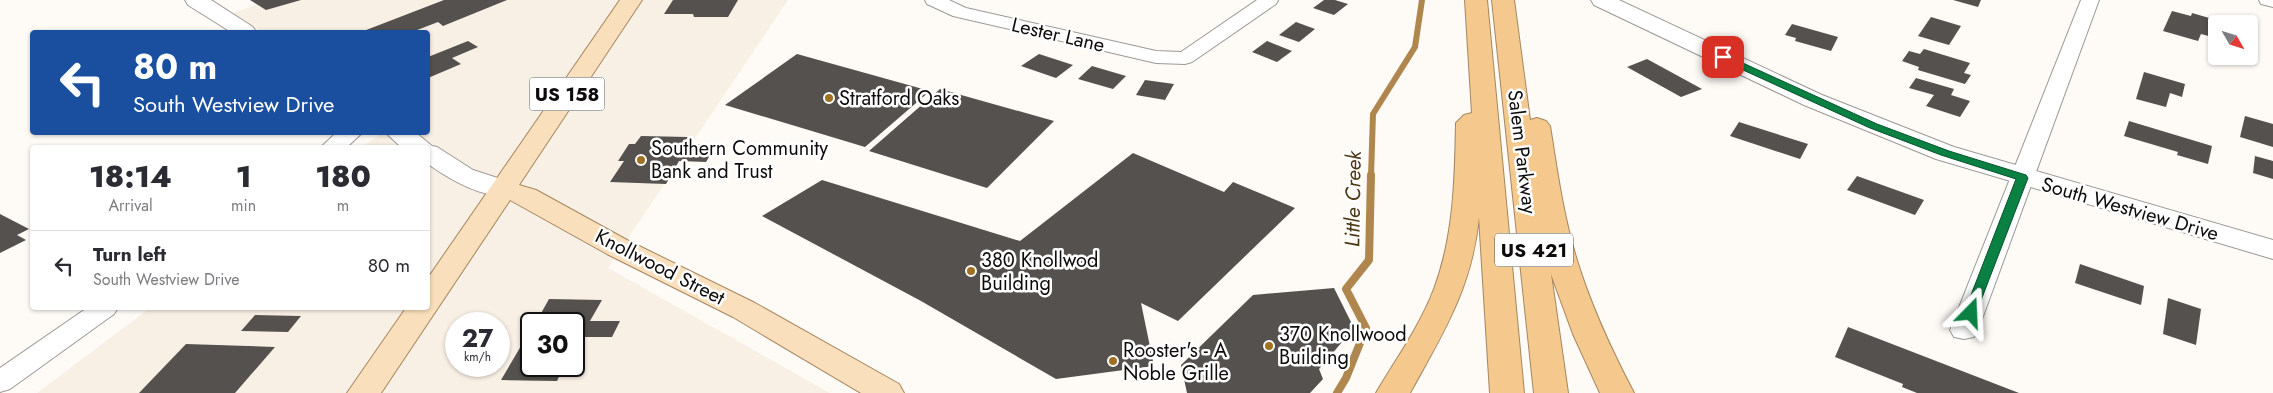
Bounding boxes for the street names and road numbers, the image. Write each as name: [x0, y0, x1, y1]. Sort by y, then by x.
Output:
street label: Lester Lane: [1009, 10, 1107, 60]
road number: US 158: [530, 78, 604, 110]
street label: Salem Parkway: [1500, 88, 1544, 216]
street label: South Westview Drive: [2038, 170, 2222, 248]
street label: Knollwood Street: [590, 222, 730, 312]
road number: US 421: [1495, 234, 1573, 266]

